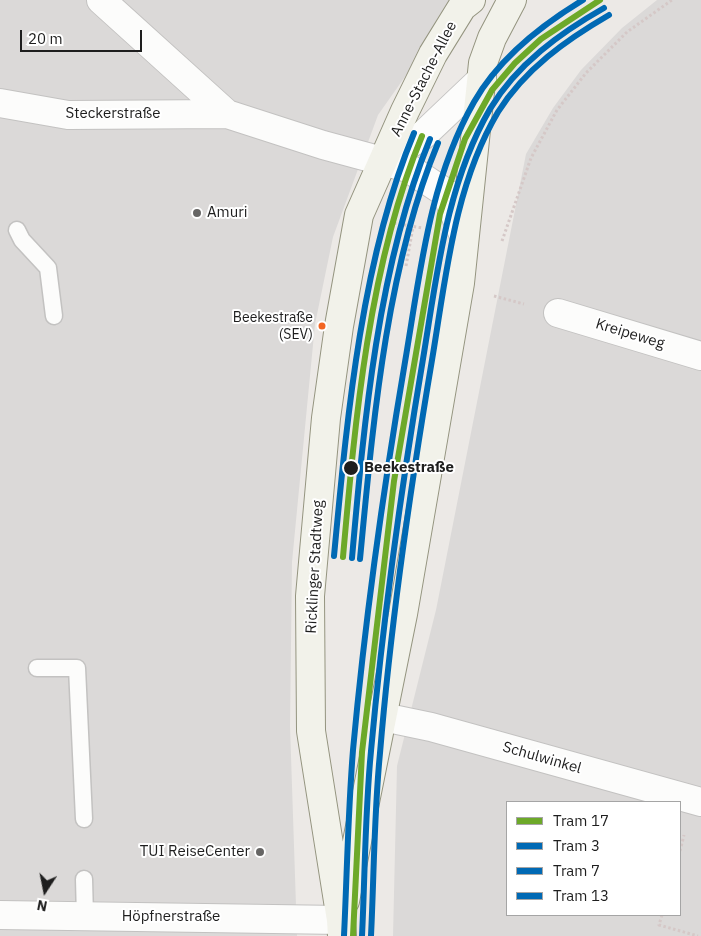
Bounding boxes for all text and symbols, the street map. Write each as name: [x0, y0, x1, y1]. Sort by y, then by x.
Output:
street label: Anne-Stache-Allee: [387, 18, 461, 140]
scale bar: [22, 20, 145, 52]
text: 20 m: [28, 29, 63, 48]
street label: Steckerstraße: [66, 105, 160, 123]
place label: Amuri: [207, 204, 247, 222]
marker: Amuri: [191, 207, 203, 219]
place label: Beekestraße (SEV): [233, 310, 313, 342]
street label: Kreipeweg: [593, 315, 667, 353]
marker: Beekestraße (SEV): [317, 321, 327, 331]
marker: Beekestraße: [342, 459, 360, 477]
place label: Beekestraße: [364, 459, 454, 477]
street label: Ricklinger Stadtweg: [303, 500, 327, 634]
street label: Schulwinkel: [501, 738, 583, 778]
legend: [506, 801, 681, 916]
text: Tram 17: [553, 811, 609, 830]
text: Tram 3: [553, 836, 600, 855]
place label: TUI ReiseCenter: [140, 843, 250, 861]
marker: TUI ReiseCenter: [254, 846, 266, 858]
text: Tram 7: [553, 861, 600, 880]
north arrow: [20, 866, 70, 916]
text: Tram 13: [553, 886, 609, 905]
text: N: [35, 896, 49, 916]
street label: Höpfnerstraße: [122, 908, 220, 926]

